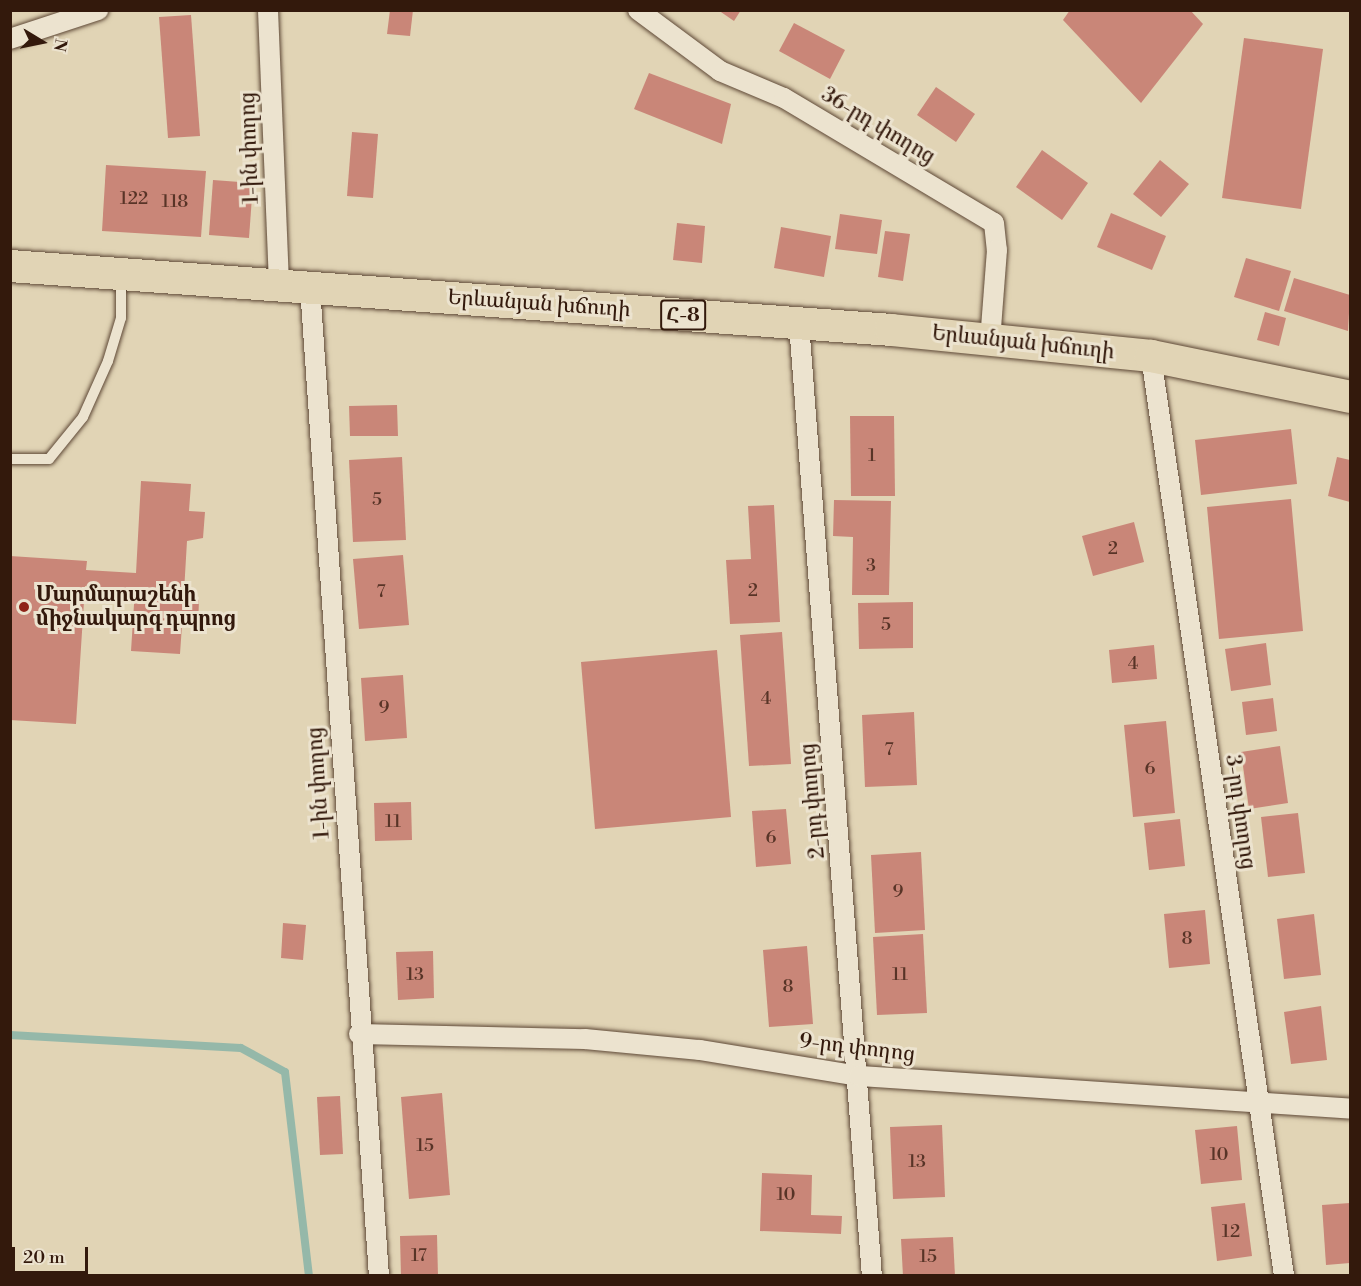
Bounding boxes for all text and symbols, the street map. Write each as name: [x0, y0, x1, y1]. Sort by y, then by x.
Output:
north arrow: [12, 12, 72, 72]
text: N: [49, 37, 71, 53]
street label: 36-րդ փողոց: [817, 82, 939, 170]
street label: 1-ին փողոց: [235, 92, 265, 204]
house number: 122: [120, 188, 148, 210]
house number: 118: [162, 191, 188, 213]
street label: Երևանյան խճուղի: [447, 285, 631, 323]
road number: Հ-8: [659, 298, 707, 332]
street label: Երևանյան խճուղի: [931, 321, 1115, 365]
house number: 1: [868, 445, 876, 467]
house number: 5: [372, 489, 382, 511]
house number: 2: [1108, 538, 1118, 560]
house number: 3: [866, 555, 876, 577]
house number: 2: [748, 580, 758, 602]
house number: 7: [376, 581, 386, 603]
place label: Մարմարաշենի միջնակարգ դպրոց: [36, 582, 237, 632]
marker: Մարմարաշենի միջնակարգ դպրոց: [17, 600, 31, 614]
house number: 5: [881, 614, 891, 636]
house number: 4: [1128, 653, 1138, 675]
house number: 4: [761, 688, 771, 710]
house number: 9: [379, 697, 389, 719]
street label: 1-ին փողոց: [303, 726, 335, 840]
house number: 7: [884, 739, 894, 761]
street label: 2-րդ փողոց: [795, 742, 831, 860]
street label: 3-րդ փողոց: [1219, 753, 1261, 871]
house number: 6: [1145, 758, 1155, 780]
house number: 11: [385, 811, 401, 833]
house number: 6: [766, 827, 776, 849]
house number: 9: [893, 881, 903, 903]
house number: 8: [1181, 928, 1193, 950]
house number: 13: [406, 964, 424, 986]
house number: 11: [892, 964, 908, 986]
house number: 8: [782, 976, 794, 998]
street label: 9-րդ փողոց: [798, 1028, 916, 1068]
house number: 15: [416, 1135, 434, 1157]
house number: 10: [1209, 1144, 1229, 1166]
house number: 13: [908, 1151, 926, 1173]
house number: 10: [776, 1184, 796, 1206]
house number: 12: [1222, 1221, 1240, 1243]
scale bar: [15, 1235, 92, 1273]
house number: 17: [411, 1245, 427, 1267]
text: 20 m: [23, 1246, 65, 1269]
house number: 15: [919, 1246, 937, 1268]

